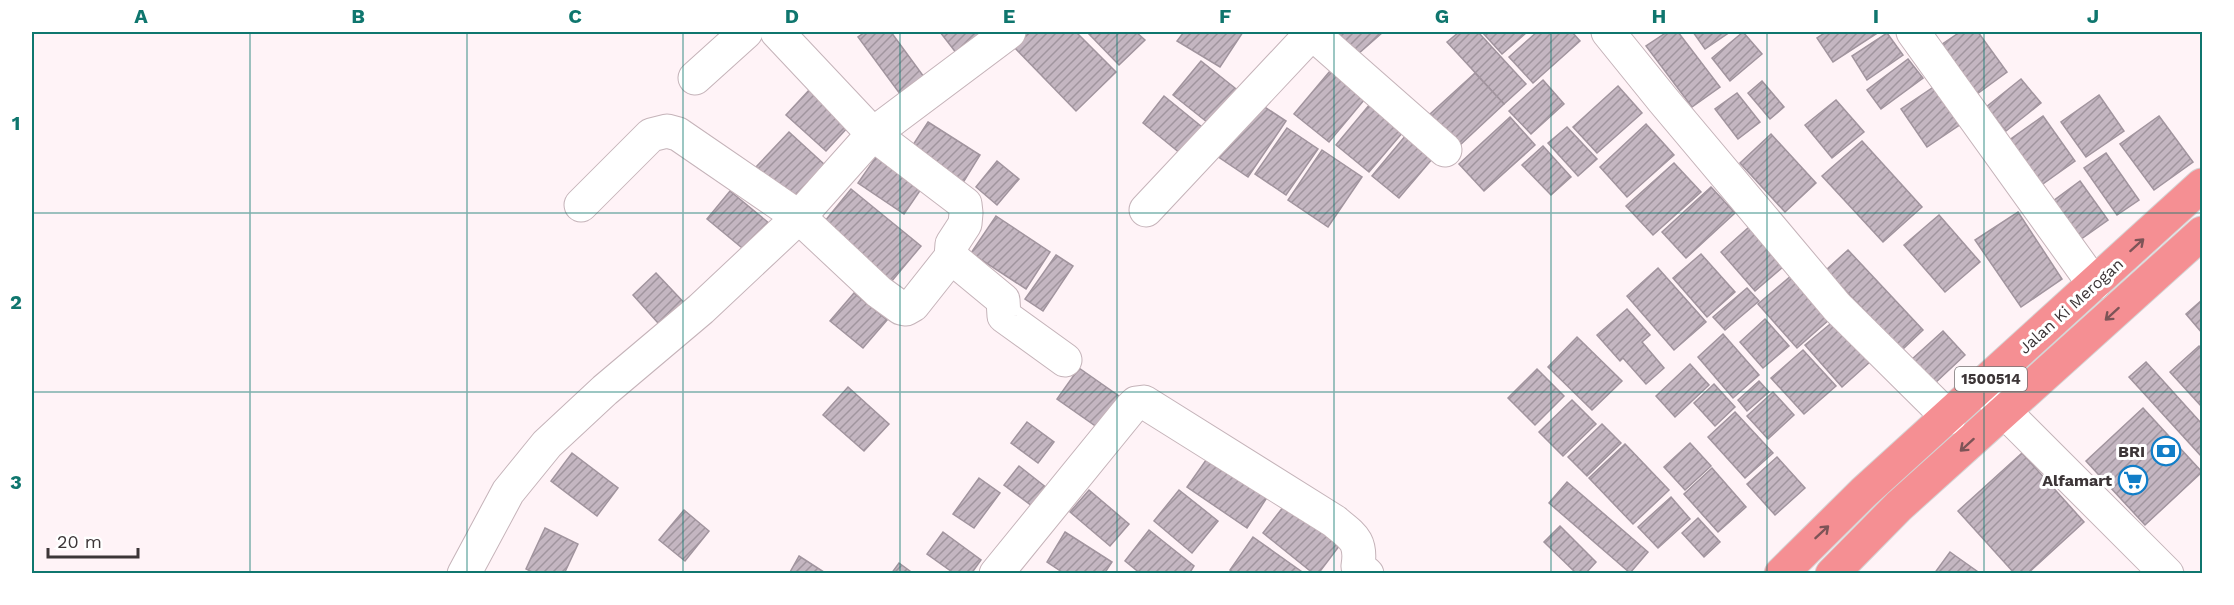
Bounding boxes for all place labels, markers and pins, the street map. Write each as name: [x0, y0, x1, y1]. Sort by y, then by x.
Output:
bank icon: BRI: [2150, 435, 2182, 467]
place label: BRI: [2118, 442, 2145, 461]
supermarket icon: Alfamart: [2117, 464, 2149, 496]
place label: Alfamart: [2042, 471, 2112, 490]

